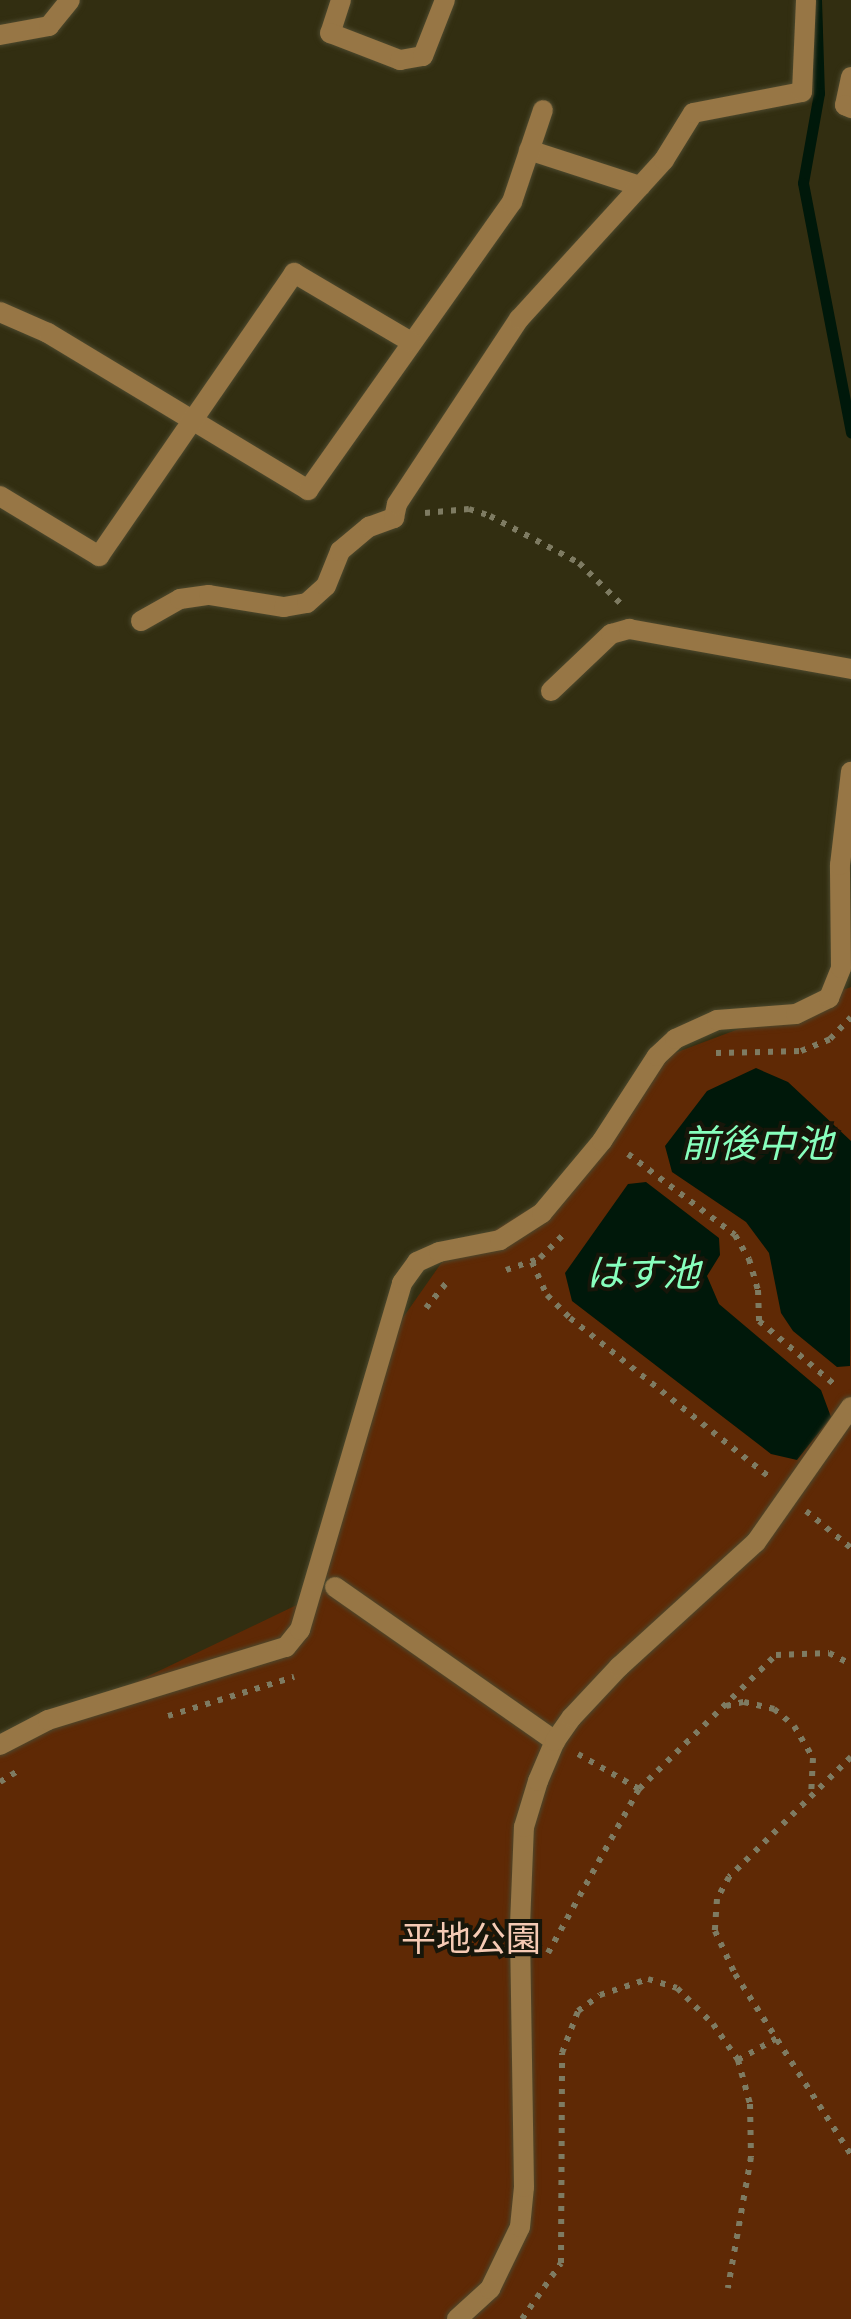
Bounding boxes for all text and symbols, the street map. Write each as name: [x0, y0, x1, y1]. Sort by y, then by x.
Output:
water label: 前後中池: [681, 1123, 833, 1169]
water label: はす池: [586, 1252, 700, 1298]
park label: 平地公園: [401, 1920, 541, 1962]

